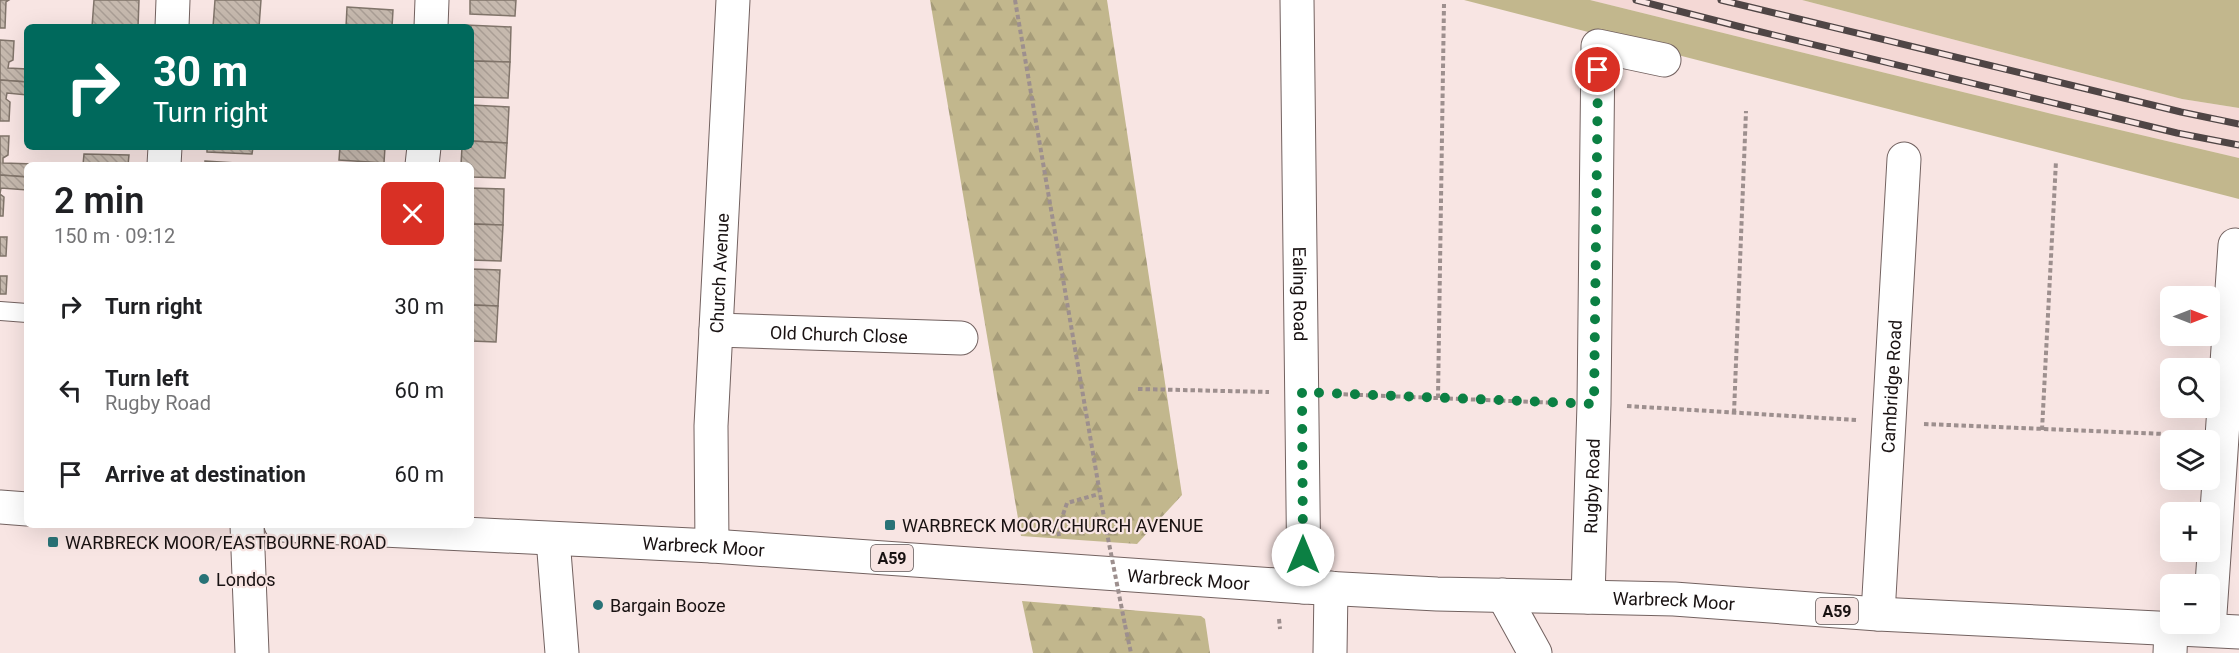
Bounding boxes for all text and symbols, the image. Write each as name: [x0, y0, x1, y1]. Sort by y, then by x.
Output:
pin: [1572, 44, 1623, 95]
text: 30 m: [153, 47, 248, 96]
icon: right: [54, 48, 132, 126]
icon: arrive: [1581, 53, 1614, 86]
text: Turn right: [153, 97, 268, 129]
text: 2 min: [54, 180, 144, 222]
button: close: [381, 182, 444, 245]
street label: Church Avenue: [705, 213, 732, 334]
text: 150 m · 09:12: [54, 224, 175, 248]
street label: Ealing Road: [1289, 247, 1312, 341]
north arrow: [2160, 286, 2220, 346]
map controls: [2160, 286, 2220, 634]
icon: right: [54, 290, 87, 323]
text: Turn right: [105, 294, 202, 319]
text: 30 m: [395, 294, 444, 319]
street label: Cambridge Road: [1877, 319, 1905, 454]
street label: Old Church Close: [770, 321, 908, 347]
button: search: [2160, 358, 2220, 418]
text: Turn left: [105, 366, 189, 391]
icon: left: [54, 374, 87, 407]
text: 60 m: [395, 378, 444, 403]
text: Rugby Road: [105, 391, 211, 415]
button: layers: [2160, 430, 2220, 490]
street label: Rugby Road: [1579, 438, 1603, 534]
icon: arrive: [54, 458, 87, 491]
text: Arrive at destination: [105, 462, 306, 487]
text: 60 m: [395, 462, 444, 487]
button: +: [2160, 502, 2220, 562]
place label: WARBRECK MOOR/CHURCH AVENUE: [902, 515, 1203, 536]
marker: WARBRECK MOOR/CHURCH AVENUE: [883, 518, 897, 532]
position arrow: [1271, 523, 1335, 587]
place label: WARBRECK MOOR/EASTBOURNE ROAD: [65, 532, 387, 553]
street label: Warbreck Moor: [642, 532, 765, 560]
marker: WARBRECK MOOR/EASTBOURNE ROAD: [46, 535, 60, 549]
road number: A59: [871, 545, 913, 571]
street label: Warbreck Moor: [1126, 564, 1250, 594]
place label: Londos: [216, 569, 276, 590]
marker: Londos: [197, 572, 211, 586]
button: −: [2160, 574, 2220, 634]
street label: Warbreck Moor: [1612, 587, 1736, 614]
place label: Bargain Booze: [610, 595, 726, 616]
marker: Bargain Booze: [591, 598, 605, 612]
road number: A59: [1816, 598, 1858, 624]

